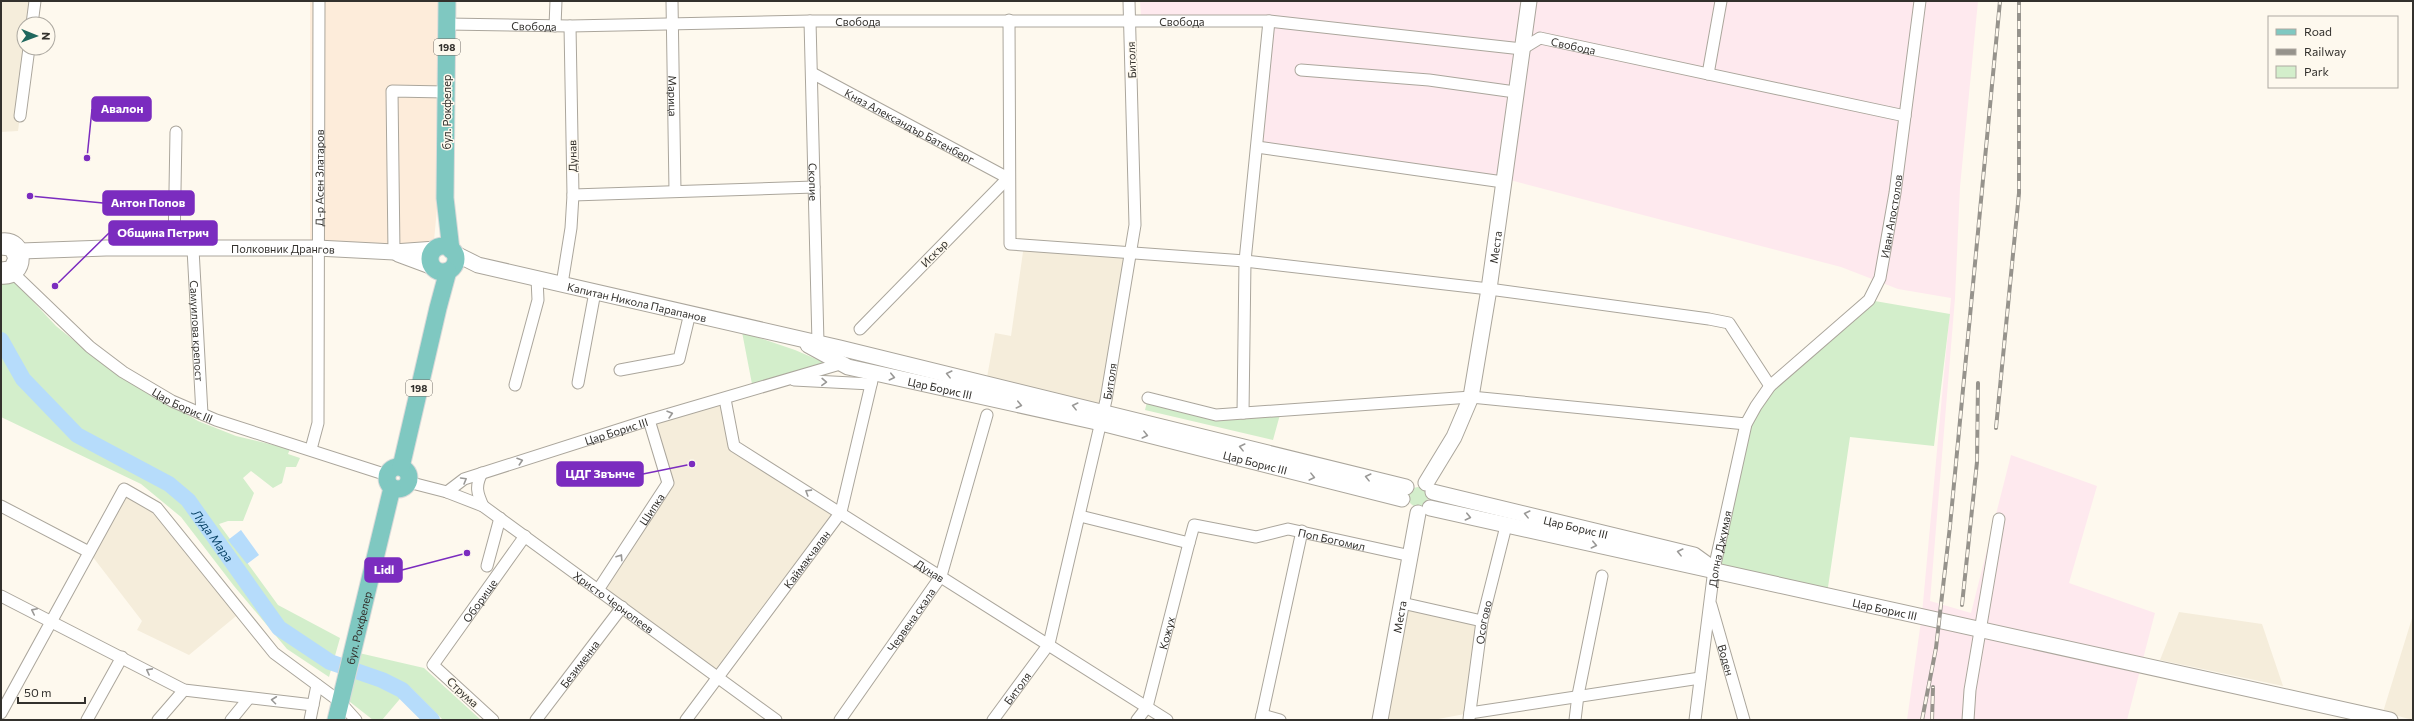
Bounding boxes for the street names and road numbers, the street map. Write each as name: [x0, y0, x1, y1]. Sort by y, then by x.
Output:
street label: Свобода: [835, 15, 881, 28]
street label: Свобода: [1159, 15, 1205, 28]
street label: Свобода: [511, 19, 557, 32]
street label: Свобода: [1550, 34, 1597, 56]
road number: 198: [434, 39, 460, 55]
street label: Битоля: [1124, 41, 1138, 79]
street label: бул. Рокфелер: [440, 75, 453, 149]
street label: Марица: [667, 75, 680, 117]
street label: Княз Александър Батенберг: [843, 85, 977, 165]
street label: Д-р Асен Златаров: [312, 129, 325, 226]
street label: Дунав: [565, 140, 579, 172]
street label: Скопие: [807, 163, 821, 201]
street label: Иван Апостолов: [1877, 174, 1904, 259]
street label: Места: [1486, 230, 1503, 264]
street label: Искър: [918, 237, 950, 269]
street label: Полковник Дрангов: [231, 242, 335, 255]
street label: Капитан Никола Парапанов: [566, 279, 708, 324]
street label: Самуилова крепост: [188, 280, 207, 382]
street label: Битоля: [1100, 362, 1119, 401]
street label: Цар Борис III: [907, 374, 974, 401]
road number: 198: [406, 380, 432, 396]
street label: Цар Борис III: [150, 384, 215, 424]
street label: Цар Борис III: [583, 414, 649, 447]
street label: Цар Борис III: [1222, 448, 1289, 476]
street label: Шипка: [636, 490, 666, 527]
street label: Долна Джумая: [1705, 509, 1733, 588]
street label: Цар Борис III: [1542, 512, 1609, 541]
street label: Поп Богомил: [1297, 525, 1367, 552]
street label: Каймакчалан: [780, 527, 832, 590]
street label: Дунав: [913, 556, 947, 584]
street label: Христо Чернопеев: [571, 568, 657, 635]
street label: Оборище: [459, 576, 499, 624]
street label: Червена скала: [884, 585, 937, 654]
street label: бул. Рокфелер: [343, 590, 373, 666]
street label: Цар Борис III: [1852, 595, 1919, 622]
street label: Осогово: [1472, 598, 1494, 645]
street label: Места: [1390, 599, 1408, 634]
street label: Кожух: [1156, 615, 1177, 651]
street label: Безименна: [557, 637, 601, 690]
street label: Воден: [1716, 643, 1737, 677]
street label: Битоля: [1001, 669, 1033, 707]
street label: Струма: [445, 674, 481, 710]

